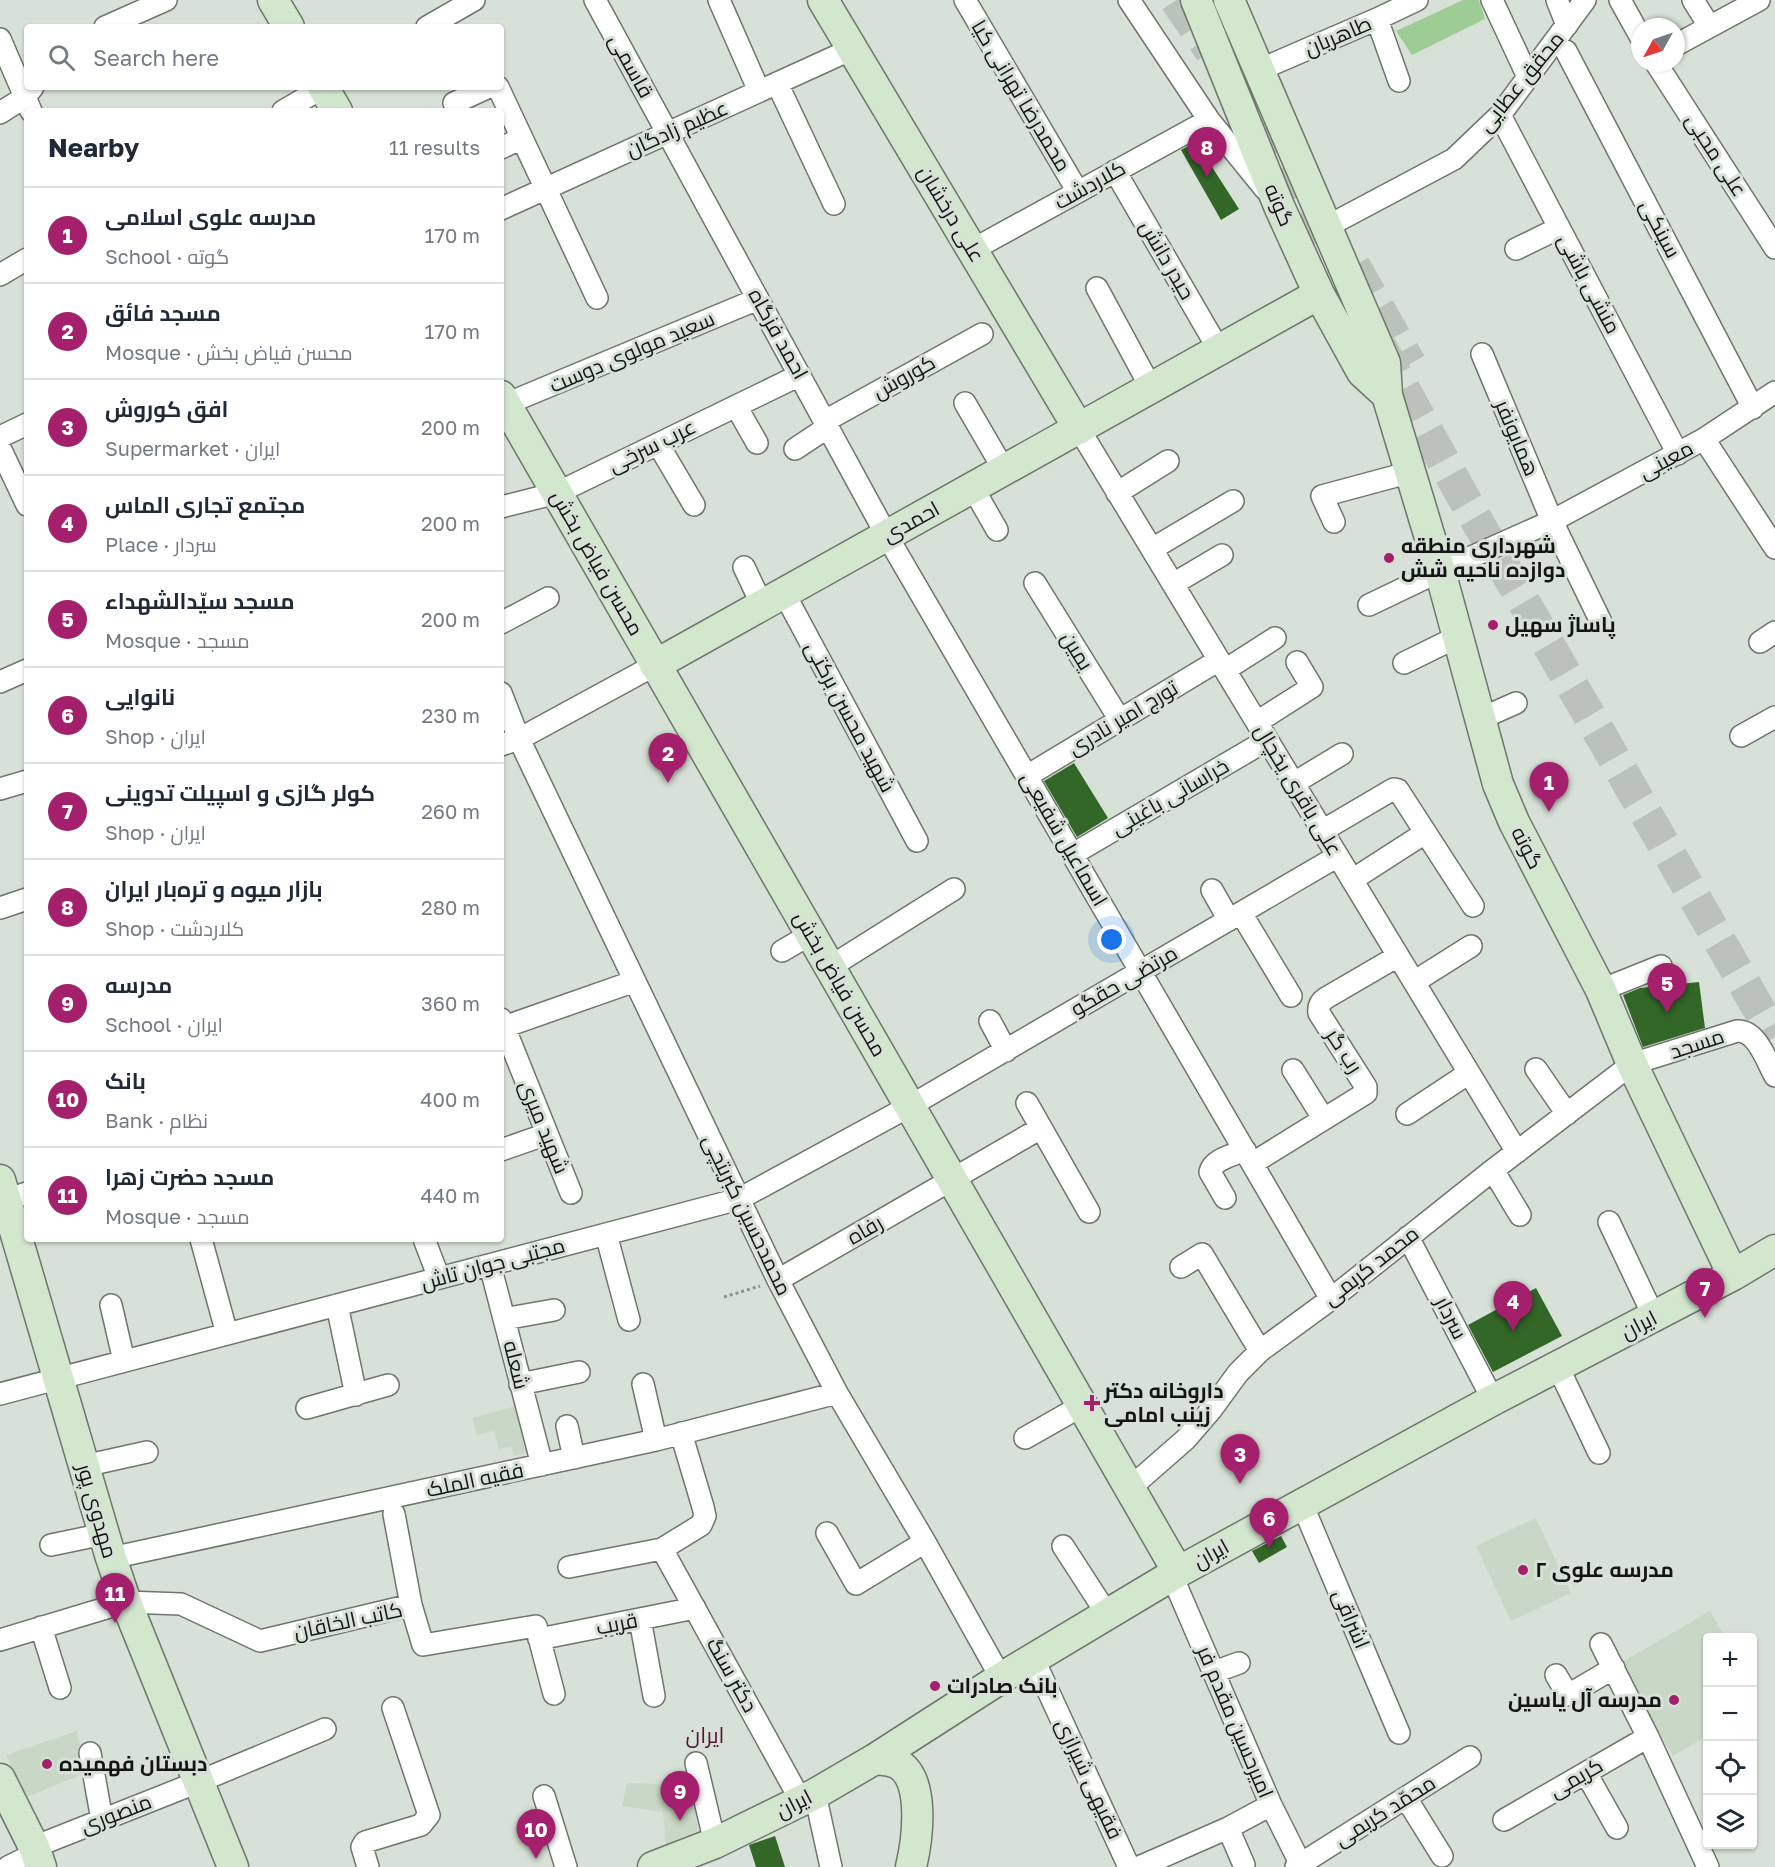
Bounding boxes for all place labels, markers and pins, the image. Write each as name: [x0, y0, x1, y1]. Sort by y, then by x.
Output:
pin: 8: [1188, 128, 1226, 177]
place label: شهرداری منطقه دوازده ناحیه شش: [1401, 532, 1566, 583]
marker: شهرداری منطقه دوازده ناحیه شش: [1382, 551, 1396, 565]
place label: پاساژ سهیل: [1505, 611, 1616, 640]
marker: پاساژ سهیل: [1486, 618, 1500, 632]
pin: 2: [648, 734, 688, 783]
pin: 1: [1530, 762, 1568, 812]
pin: 5: [1648, 964, 1686, 1013]
pin: 7: [1686, 1268, 1724, 1318]
pin: 4: [1494, 1282, 1532, 1331]
place label: داروخانه دکتر زینب امامی: [1103, 1377, 1224, 1427]
marker: داروخانه دکتر زینب امامی: [1085, 1396, 1099, 1410]
pin: 3: [1220, 1434, 1260, 1484]
pin: 6: [1250, 1498, 1288, 1548]
place label: مدرسه علوی ۲: [1535, 1556, 1674, 1583]
marker: مدرسه علوی ۲: [1516, 1563, 1530, 1577]
pin: 11: [96, 1574, 134, 1623]
place label: بانک صادرات: [947, 1672, 1058, 1698]
marker: بانک صادرات: [928, 1679, 942, 1693]
place label: مدرسه آل یاسین: [1508, 1686, 1662, 1712]
marker: مدرسه آل یاسین: [1667, 1693, 1681, 1707]
place label: دبستان فهمیده: [59, 1750, 207, 1777]
marker: دبستان فهمیده: [40, 1757, 54, 1771]
pin: 9: [660, 1772, 700, 1821]
pin: 10: [516, 1810, 556, 1859]

